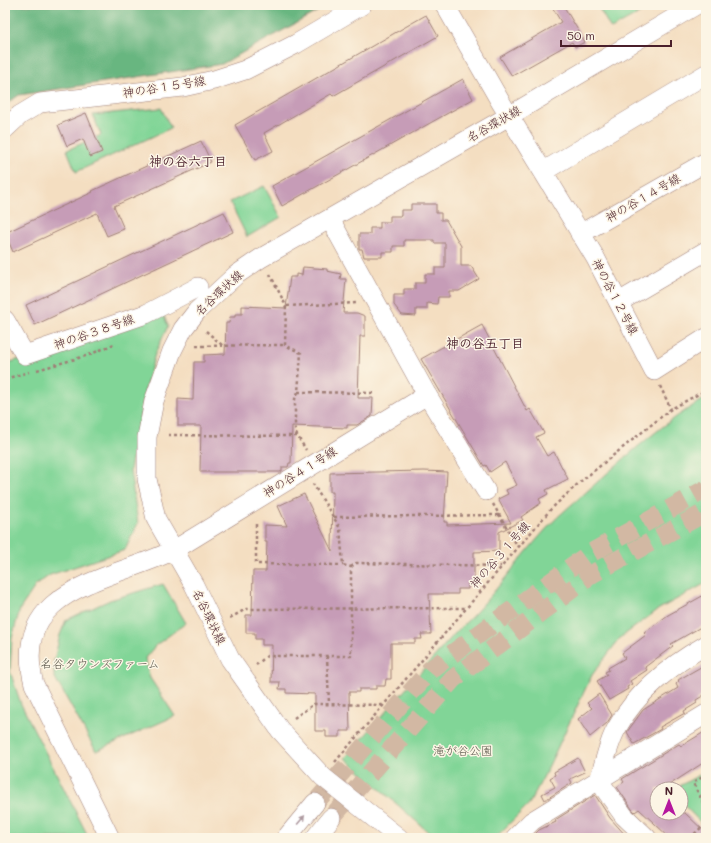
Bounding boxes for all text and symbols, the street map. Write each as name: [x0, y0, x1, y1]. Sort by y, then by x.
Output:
scale bar: [561, 22, 671, 48]
text: 50 m: [567, 27, 595, 43]
street label: 神の谷１５号線: [121, 72, 207, 100]
street label: 名谷環状線: [464, 101, 523, 145]
district label: 神の谷六丁目: [149, 152, 227, 169]
street label: 神の谷１４号線: [602, 169, 683, 225]
street label: 神の谷１２号線: [589, 256, 643, 337]
street label: 名谷環状線: [191, 266, 246, 319]
street label: 神の谷３８号線: [51, 310, 136, 352]
district label: 神の谷五丁目: [446, 334, 524, 351]
street label: 神の谷４１号線: [260, 442, 339, 500]
street label: 神の谷３１号線: [466, 517, 533, 591]
street label: 名谷環状線: [190, 586, 230, 647]
park label: 名谷タウンズファーム: [40, 655, 160, 671]
park label: 滝が谷公園: [433, 742, 493, 758]
north arrow: [649, 781, 689, 821]
text: N: [665, 783, 673, 798]
one-way arrow: [296, 815, 305, 826]

